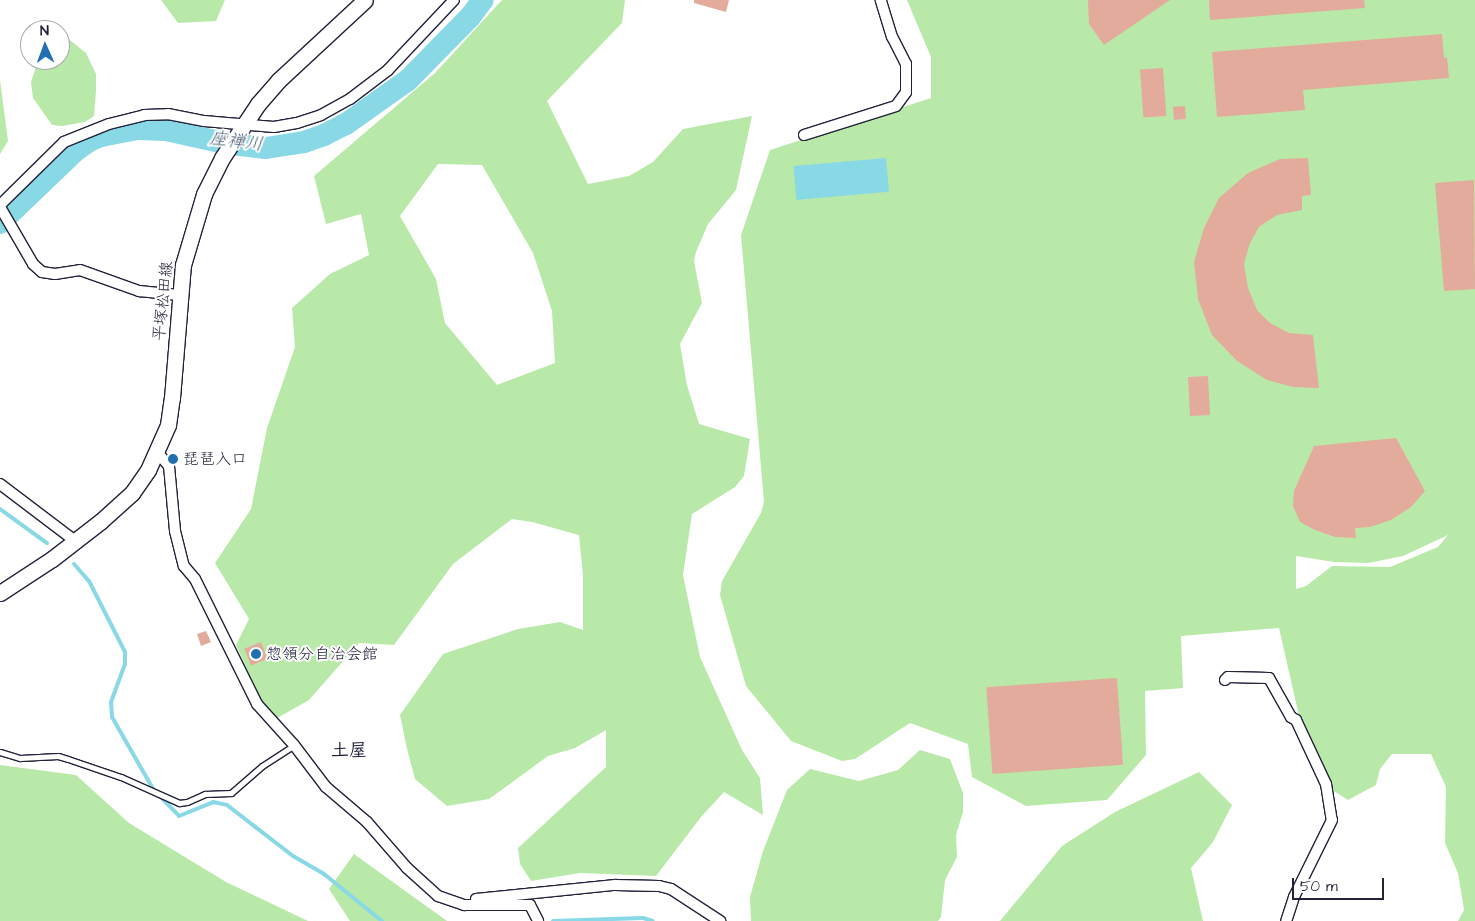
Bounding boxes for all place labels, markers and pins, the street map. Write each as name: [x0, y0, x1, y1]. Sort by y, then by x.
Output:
place label: 琵琶入口: [183, 449, 247, 469]
marker: 琵琶入口: [167, 453, 179, 465]
place label: 惣領分自治会館: [266, 644, 378, 664]
marker: 惣領分自治会館: [250, 648, 262, 660]

